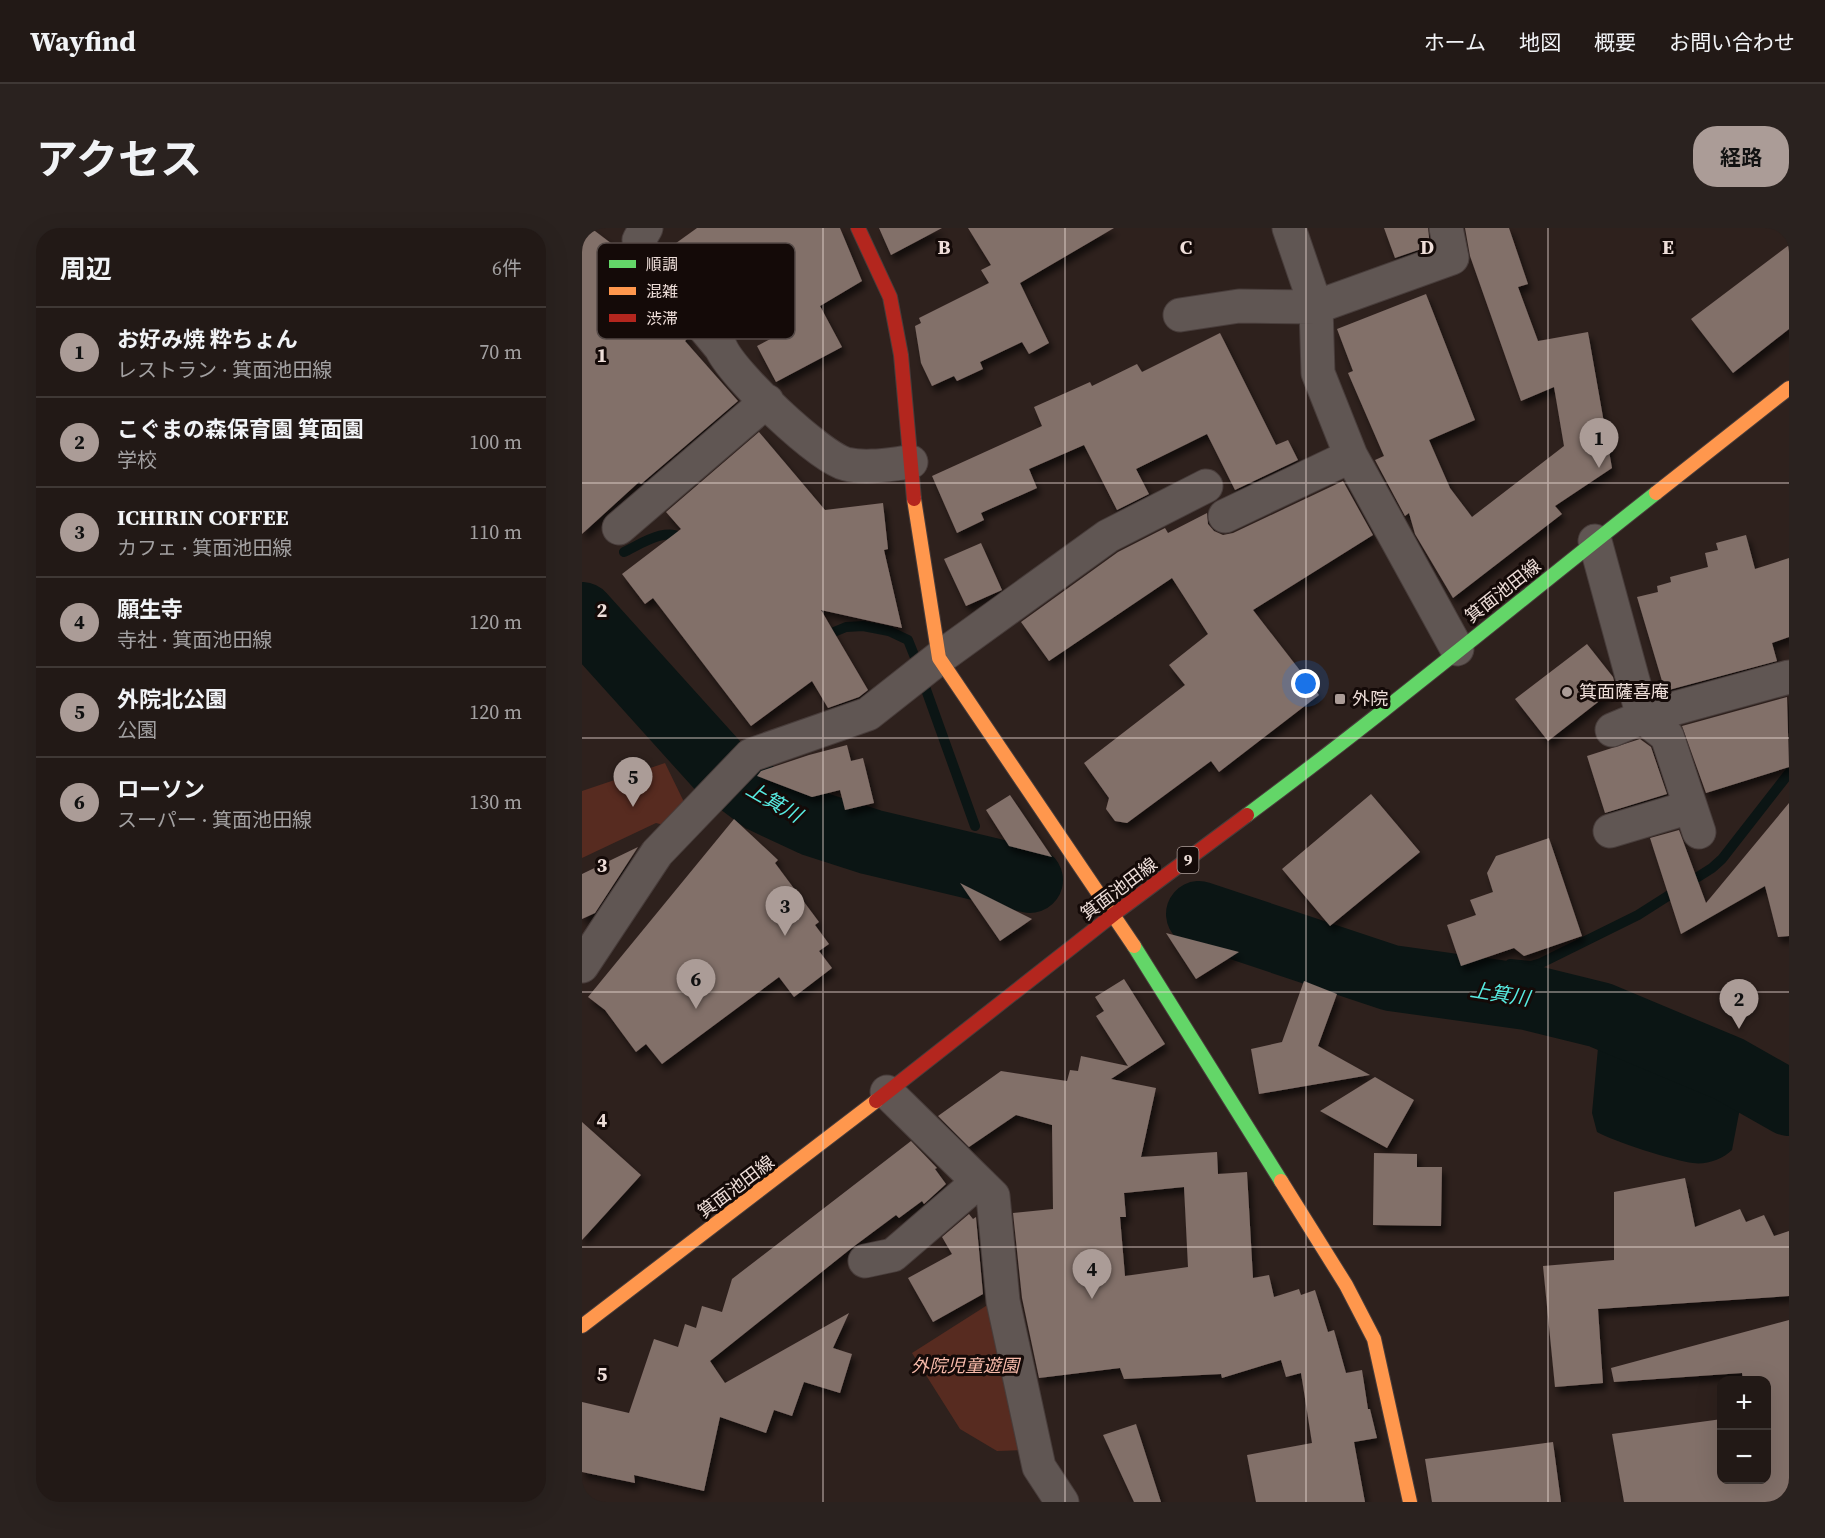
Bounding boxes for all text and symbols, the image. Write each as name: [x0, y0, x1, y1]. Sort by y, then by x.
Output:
text: Wayfind: [30, 22, 136, 60]
text: ホーム: [1424, 28, 1486, 57]
text: 地図: [1519, 28, 1561, 57]
text: 概要: [1594, 28, 1636, 57]
text: お問い合わせ: [1669, 28, 1795, 57]
button: 経路: [1693, 126, 1789, 187]
text: アクセス: [36, 130, 202, 188]
text: B: [937, 233, 951, 261]
text: C: [1180, 233, 1192, 261]
text: D: [1420, 233, 1434, 261]
text: E: [1662, 233, 1674, 261]
legend: [597, 243, 795, 339]
text: 周辺: [60, 251, 112, 287]
text: 順調: [646, 253, 678, 275]
text: 6件: [492, 254, 522, 282]
text: 混雑: [646, 280, 678, 302]
text: 渋滞: [646, 307, 678, 329]
text: お好み焼 粋ちょん: [117, 324, 298, 354]
text: 1: [74, 338, 85, 366]
text: 70 m: [479, 338, 522, 366]
text: 1: [597, 341, 607, 369]
text: レストラン · 箕面池田線: [117, 356, 332, 384]
text: こぐまの森保育園 箕面園: [117, 414, 364, 444]
pin: 1: [1580, 418, 1618, 468]
text: 2: [74, 428, 85, 456]
text: 100 m: [469, 428, 522, 456]
text: 学校: [117, 446, 157, 474]
text: ICHIRIN COFFEE: [117, 502, 289, 532]
text: 3: [74, 518, 85, 546]
text: 110 m: [469, 518, 522, 546]
text: カフェ · 箕面池田線: [117, 534, 292, 562]
street label: 箕面池田線: [1460, 553, 1546, 628]
text: 願生寺: [117, 594, 183, 624]
text: 2: [597, 596, 608, 624]
text: 4: [74, 608, 85, 636]
text: 120 m: [469, 608, 522, 636]
text: 寺社 · 箕面池田線: [117, 626, 272, 654]
your location: [1291, 669, 1320, 698]
place label: 箕面薩喜庵: [1579, 679, 1669, 704]
text: 外院北公園: [117, 684, 227, 714]
marker: 箕面薩喜庵: [1560, 685, 1574, 699]
place label: 外院: [1352, 686, 1388, 711]
marker: 外院: [1333, 692, 1347, 706]
text: 5: [74, 698, 85, 726]
text: 120 m: [469, 698, 522, 726]
text: 公園: [117, 716, 157, 744]
pin: 5: [614, 758, 652, 807]
text: ローソン: [117, 774, 205, 804]
water label: 上箕川: [741, 775, 809, 830]
text: 6: [74, 788, 85, 816]
text: 130 m: [469, 788, 522, 816]
text: スーパー · 箕面池田線: [117, 806, 312, 834]
road number: 9: [1178, 847, 1198, 873]
text: 3: [597, 851, 608, 879]
street label: 箕面池田線: [1075, 852, 1162, 926]
pin: 3: [766, 886, 804, 936]
pin: 6: [676, 960, 716, 1009]
water label: 上箕川: [1468, 975, 1534, 1013]
pin: 2: [1720, 980, 1758, 1029]
text: 4: [597, 1106, 608, 1134]
street label: 箕面池田線: [692, 1150, 779, 1224]
pin: 4: [1072, 1250, 1112, 1299]
park label: 外院児童遊園: [911, 1353, 1022, 1378]
text: 5: [597, 1360, 608, 1388]
map controls: [1717, 1376, 1771, 1484]
button: +: [1717, 1376, 1771, 1430]
button: −: [1717, 1430, 1771, 1484]

